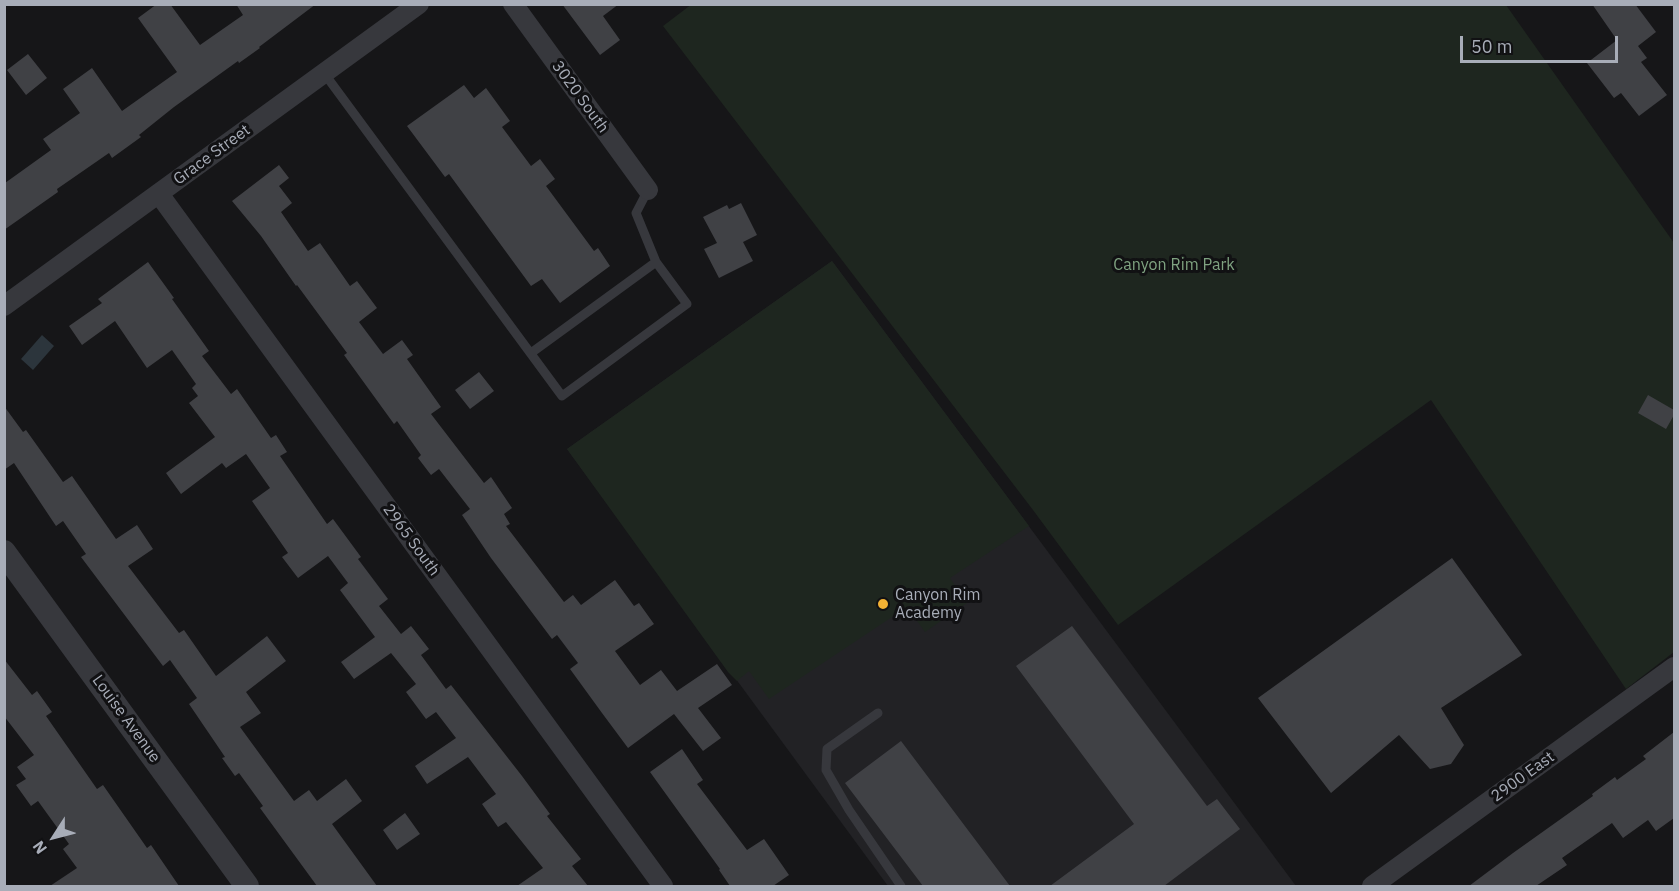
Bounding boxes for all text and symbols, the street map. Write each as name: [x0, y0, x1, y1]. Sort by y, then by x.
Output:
scale bar: [1463, 24, 1620, 62]
text: 50 m: [1471, 35, 1513, 58]
street label: 3020 South: [547, 57, 613, 137]
street label: Grace Street: [170, 121, 254, 189]
park label: Canyon Rim Park: [1113, 255, 1235, 275]
street label: 2965 South: [378, 500, 444, 580]
place label: Canyon Rim Academy: [895, 585, 980, 623]
marker: Canyon Rim Academy: [876, 597, 890, 611]
street label: Louise Avenue: [88, 671, 164, 767]
street label: 2900 East: [1488, 748, 1558, 806]
north arrow: [24, 807, 84, 867]
text: N: [28, 837, 51, 858]

